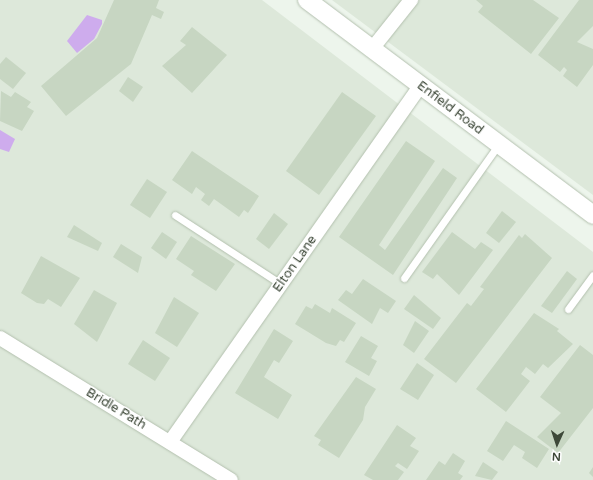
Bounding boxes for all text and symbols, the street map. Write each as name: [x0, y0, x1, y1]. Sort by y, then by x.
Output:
street label: Enfield Road: [414, 78, 486, 138]
street label: Elton Lane: [270, 233, 320, 295]
street label: Bridle Path: [83, 385, 149, 433]
north arrow: [537, 424, 577, 464]
text: N: [552, 450, 561, 463]

